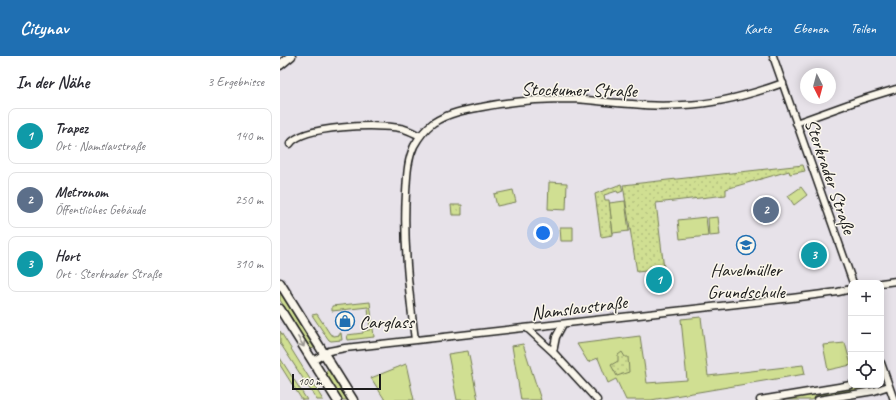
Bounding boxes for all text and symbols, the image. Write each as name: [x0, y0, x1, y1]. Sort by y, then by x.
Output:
text: Citynav: [20, 16, 68, 40]
text: Karte: [744, 20, 771, 37]
text: Ebenen: [793, 20, 828, 37]
text: Teilen: [850, 20, 876, 37]
north arrow: [800, 68, 836, 104]
text: In der Nähe: [16, 72, 89, 93]
text: 3 Ergebnisse: [208, 74, 264, 90]
street label: Stockumer Straße: [521, 77, 639, 103]
street label: Sterkrader Straße: [799, 116, 862, 239]
text: Trapez: [55, 119, 88, 138]
text: 1: [27, 128, 33, 144]
text: 140 m: [235, 128, 263, 144]
text: Ort · Namslaustraße: [55, 138, 145, 154]
text: Metronom: [55, 183, 108, 202]
text: 2: [27, 192, 33, 208]
text: 250 m: [235, 192, 263, 208]
pin: 2: [753, 195, 779, 225]
text: Öffentliches Gebäude: [55, 202, 145, 218]
your location: [533, 223, 553, 243]
school or university icon: Havelmüller Grundschule: [735, 234, 757, 256]
pin: 3: [801, 240, 827, 270]
text: Hort: [55, 247, 79, 266]
text: 3: [27, 256, 33, 272]
text: 310 m: [235, 256, 263, 272]
place label: Havelmüller Grundschule: [707, 258, 786, 304]
pin: 1: [646, 265, 672, 295]
text: Ort · Sterkrader Straße: [55, 266, 161, 282]
map controls: [848, 280, 884, 388]
button: +: [848, 280, 884, 316]
street label: Namslaustraße: [530, 290, 630, 326]
shop icon: Carglass: [334, 310, 356, 332]
place label: Carglass: [359, 310, 415, 334]
button: −: [848, 316, 884, 352]
one-way arrow: [297, 336, 305, 348]
button: locate: [848, 352, 884, 388]
scale bar: [292, 372, 381, 391]
text: 100 m: [298, 374, 322, 388]

